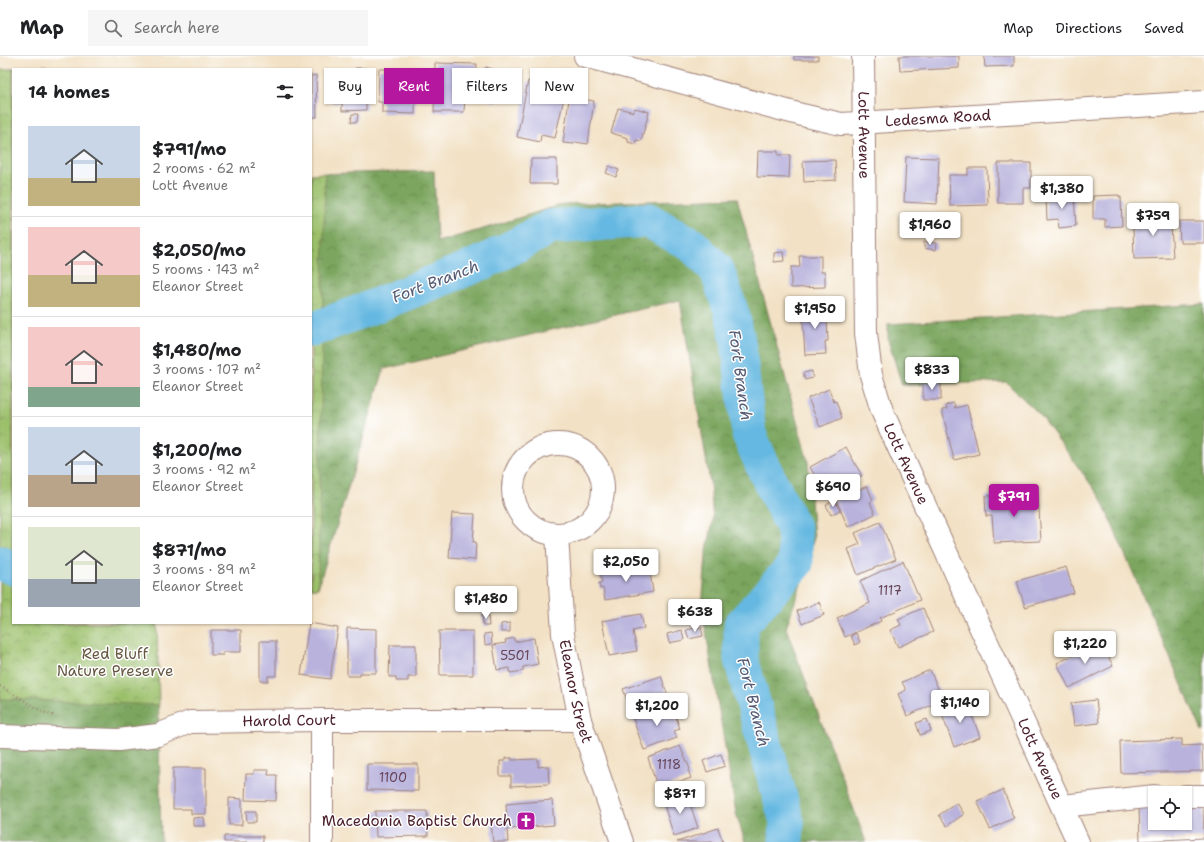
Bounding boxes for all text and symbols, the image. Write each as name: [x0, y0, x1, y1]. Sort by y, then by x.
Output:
search box: [88, 10, 368, 46]
text: Map: [20, 15, 64, 40]
icon: search: [102, 17, 124, 39]
text: Search here: [134, 18, 220, 38]
text: Map: [1004, 19, 1034, 37]
text: Directions: [1056, 19, 1122, 37]
text: Saved: [1144, 19, 1184, 37]
chip: Buy: [324, 68, 376, 104]
chip: Rent: [384, 68, 444, 104]
chip: Filters: [452, 68, 522, 104]
chip: New: [530, 68, 588, 104]
text: 14 homes: [28, 81, 110, 103]
icon: filters: [274, 81, 296, 103]
street label: Lott Avenue: [853, 91, 874, 179]
street label: Ledesma Road: [884, 105, 992, 131]
text: $791/mo: [152, 138, 227, 160]
icon: home: [60, 142, 108, 190]
text: 2 rooms · 62 m²: [152, 160, 256, 177]
pin: $1,380: [1029, 176, 1095, 210]
text: Lott Avenue: [152, 177, 228, 194]
text: $1,380: [1040, 180, 1084, 197]
pin: $759: [1129, 203, 1177, 237]
text: $759: [1136, 207, 1170, 224]
pin: $1,960: [897, 212, 963, 246]
text: $1,960: [909, 216, 951, 233]
text: $2,050/mo: [152, 239, 246, 261]
icon: home: [60, 243, 108, 291]
water label: Fort Branch: [389, 255, 482, 308]
text: 5 rooms · 143 m²: [152, 261, 260, 278]
text: Eleanor Street: [152, 278, 243, 295]
pin: $1,950: [782, 296, 848, 330]
text: $1,950: [794, 300, 836, 317]
water label: Fort Branch: [724, 328, 757, 422]
text: $1,480/mo: [152, 339, 242, 361]
icon: home: [60, 343, 108, 391]
pin: $833: [908, 357, 956, 391]
text: 3 rooms · 107 m²: [152, 361, 261, 378]
text: $833: [914, 361, 950, 378]
text: Eleanor Street: [152, 378, 243, 395]
street label: Lott Avenue: [879, 420, 933, 508]
text: $1,200/mo: [152, 439, 242, 461]
icon: home: [60, 443, 108, 491]
text: 3 rooms · 92 m²: [152, 461, 256, 478]
pin: $690: [809, 474, 857, 508]
text: Eleanor Street: [152, 478, 243, 495]
text: $690: [815, 478, 851, 495]
pin: $791: [990, 484, 1038, 518]
text: $791: [998, 488, 1030, 505]
text: $871/mo: [152, 539, 227, 561]
icon: home: [60, 543, 108, 591]
pin: $2,050: [593, 549, 659, 583]
text: $2,050: [602, 553, 650, 570]
text: 3 rooms · 89 m²: [152, 561, 256, 578]
text: Eleanor Street: [152, 578, 243, 595]
house number: 1117: [878, 582, 902, 599]
pin: $1,480: [453, 586, 519, 620]
text: $1,480: [464, 590, 508, 607]
pin: $638: [671, 599, 719, 633]
text: $638: [677, 603, 713, 620]
pin: $1,220: [1052, 631, 1118, 665]
text: $1,220: [1063, 635, 1107, 652]
street label: Eleanor Street: [554, 638, 597, 746]
park label: Red Bluff Nature Preserve: [57, 644, 173, 681]
house number: 5501: [500, 647, 530, 664]
water label: Fort Branch: [732, 655, 775, 749]
pin: $1,140: [927, 690, 993, 724]
pin: $1,200: [624, 693, 690, 727]
text: $1,140: [940, 694, 980, 711]
text: $1,200: [635, 697, 679, 714]
street label: Harold Court: [242, 710, 336, 731]
street label: Lott Avenue: [1013, 715, 1067, 803]
house number: 1118: [657, 756, 681, 773]
house number: 1100: [379, 769, 407, 786]
pin: $871: [656, 781, 704, 815]
text: $871: [664, 785, 696, 802]
map controls: [1148, 786, 1192, 830]
button: locate: [1148, 786, 1192, 830]
church icon: Macedonia Baptist Church: [515, 810, 537, 832]
place label: Macedonia Baptist Church: [322, 811, 512, 831]

